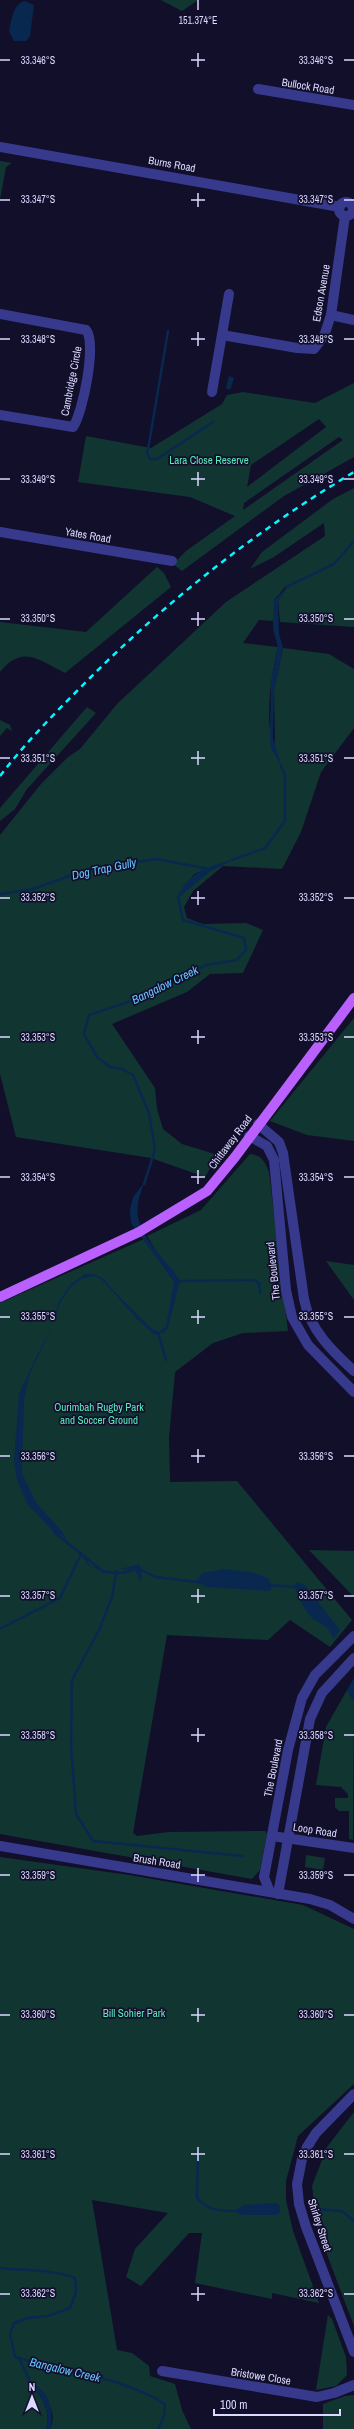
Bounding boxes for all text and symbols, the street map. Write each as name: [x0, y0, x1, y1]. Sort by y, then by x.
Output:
text: 151.374°E: [178, 14, 218, 27]
text: 33.346°S: [21, 54, 56, 67]
text: 33.346°S: [299, 54, 334, 67]
street label: Bullock Road: [281, 75, 335, 97]
street label: Burns Road: [147, 153, 197, 175]
text: 33.347°S: [21, 193, 56, 206]
text: 33.347°S: [299, 193, 334, 206]
street label: Edson Avenue: [309, 263, 333, 323]
text: 33.348°S: [21, 333, 56, 346]
text: 33.348°S: [299, 333, 334, 346]
street label: Cambridge Circle: [57, 345, 85, 417]
park label: Lara Close Reserve: [169, 453, 249, 467]
text: 33.349°S: [21, 473, 56, 486]
text: 33.349°S: [299, 473, 334, 486]
street label: Yates Road: [64, 524, 112, 546]
text: 33.350°S: [21, 612, 56, 625]
text: 33.350°S: [299, 612, 334, 625]
text: 33.351°S: [21, 752, 56, 765]
text: 33.351°S: [299, 752, 334, 765]
water label: Dog Trap Gully: [70, 854, 139, 884]
text: 33.352°S: [21, 891, 56, 904]
text: 33.352°S: [299, 891, 334, 904]
water label: Bangalow Creek: [129, 962, 202, 1008]
text: 33.353°S: [21, 1031, 56, 1044]
text: 33.353°S: [299, 1031, 334, 1044]
street label: Chittaway Road: [205, 1112, 255, 1172]
text: 33.354°S: [21, 1171, 56, 1184]
text: 33.354°S: [299, 1171, 334, 1184]
street label: The Boulevard: [263, 1241, 283, 1301]
text: 33.355°S: [21, 1310, 56, 1323]
text: 33.355°S: [299, 1310, 334, 1323]
park label: Ourimbah Rugby Park and Soccer Ground: [54, 1400, 144, 1427]
text: 33.356°S: [21, 1450, 56, 1463]
text: 33.356°S: [299, 1450, 334, 1463]
text: 33.357°S: [21, 1589, 56, 1602]
text: 33.357°S: [299, 1589, 334, 1602]
text: 33.358°S: [21, 1729, 56, 1742]
text: 33.358°S: [299, 1729, 334, 1742]
street label: The Boulevard: [261, 1738, 285, 1798]
street label: Loop Road: [292, 1820, 338, 1840]
street label: Brush Road: [132, 1850, 182, 1872]
text: 33.359°S: [21, 1869, 56, 1882]
text: 33.359°S: [299, 1869, 334, 1882]
park label: Bill Sohier Park: [103, 2006, 166, 2020]
text: 33.360°S: [21, 2008, 56, 2021]
text: 33.360°S: [299, 2008, 334, 2021]
text: 33.361°S: [21, 2148, 56, 2161]
text: 33.361°S: [299, 2148, 334, 2161]
street label: Shirley Street: [305, 2197, 335, 2254]
text: 33.362°S: [21, 2287, 56, 2300]
text: 33.362°S: [299, 2287, 334, 2300]
water label: Bangalow Creek: [28, 2354, 103, 2386]
street label: Bristowe Close: [230, 2364, 292, 2388]
north arrow: [12, 2377, 52, 2417]
text: N: [29, 2380, 35, 2394]
scale bar: [214, 2391, 340, 2417]
text: 100 m: [220, 2397, 247, 2413]

